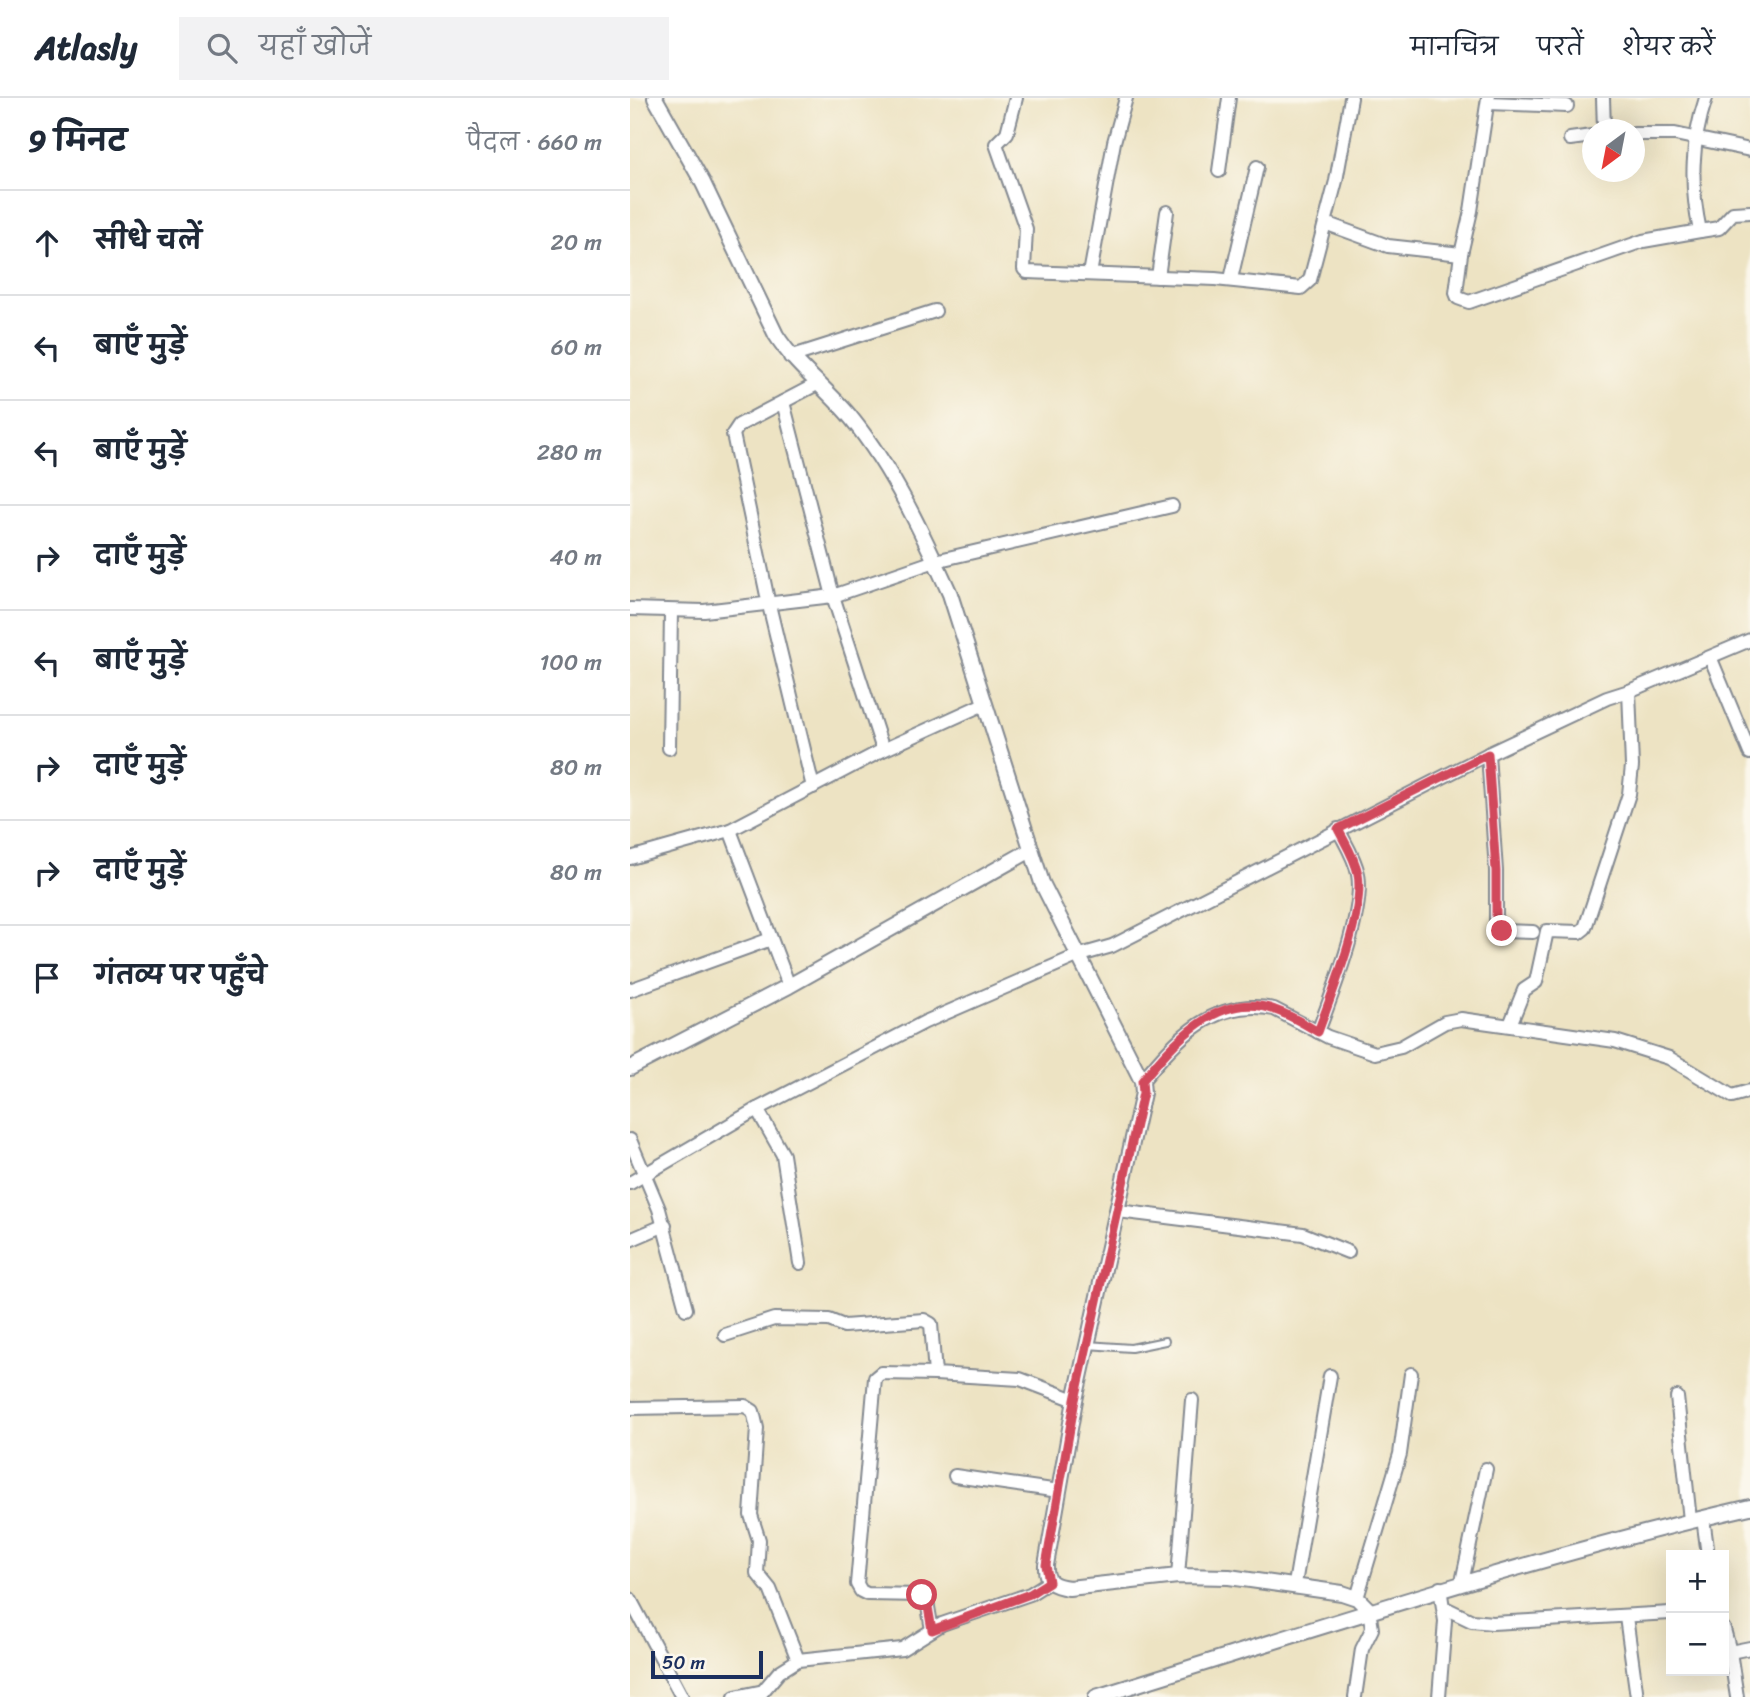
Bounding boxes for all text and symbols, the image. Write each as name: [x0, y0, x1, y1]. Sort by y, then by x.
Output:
search box: [179, 17, 669, 80]
text: Atlasly: [35, 19, 137, 77]
text: यहाँ खोजें: [259, 23, 371, 69]
text: मानचित्र: [1410, 26, 1498, 68]
text: परतें: [1536, 26, 1584, 68]
text: शेयर करें: [1622, 26, 1715, 68]
icon: search: [203, 29, 241, 67]
text: 9 मिनट: [28, 114, 127, 168]
north arrow: [1582, 119, 1645, 182]
text: पैदल · 660 m: [466, 122, 602, 163]
text: सीधे चलें: [95, 217, 202, 263]
text: 20 m: [551, 222, 602, 263]
icon: ahead: [28, 224, 66, 262]
text: बाएँ मुड़ें: [95, 322, 186, 368]
text: 60 m: [551, 327, 602, 368]
icon: left: [28, 329, 66, 367]
text: बाएँ मुड़ें: [95, 427, 186, 473]
text: 280 m: [537, 432, 602, 473]
icon: left: [28, 434, 66, 472]
text: दाएँ मुड़ें: [95, 532, 186, 578]
text: 40 m: [549, 537, 602, 578]
icon: right: [28, 539, 66, 577]
text: बाएँ मुड़ें: [95, 637, 186, 683]
text: 100 m: [539, 642, 602, 683]
icon: left: [28, 644, 66, 682]
text: दाएँ मुड़ें: [95, 742, 186, 788]
text: 80 m: [550, 747, 602, 788]
icon: right: [28, 749, 66, 787]
text: दाएँ मुड़ें: [95, 847, 186, 893]
text: 80 m: [550, 852, 602, 893]
icon: right: [28, 854, 66, 892]
route end: [1486, 915, 1517, 946]
text: गंतव्य पर पहुँचे: [95, 952, 267, 998]
icon: arrive: [28, 959, 66, 997]
map controls: [1666, 1550, 1729, 1676]
button: +: [1666, 1550, 1729, 1613]
route start: [906, 1579, 937, 1610]
button: −: [1666, 1613, 1729, 1676]
text: 50 m: [662, 1646, 705, 1679]
scale bar: [651, 1648, 763, 1680]

